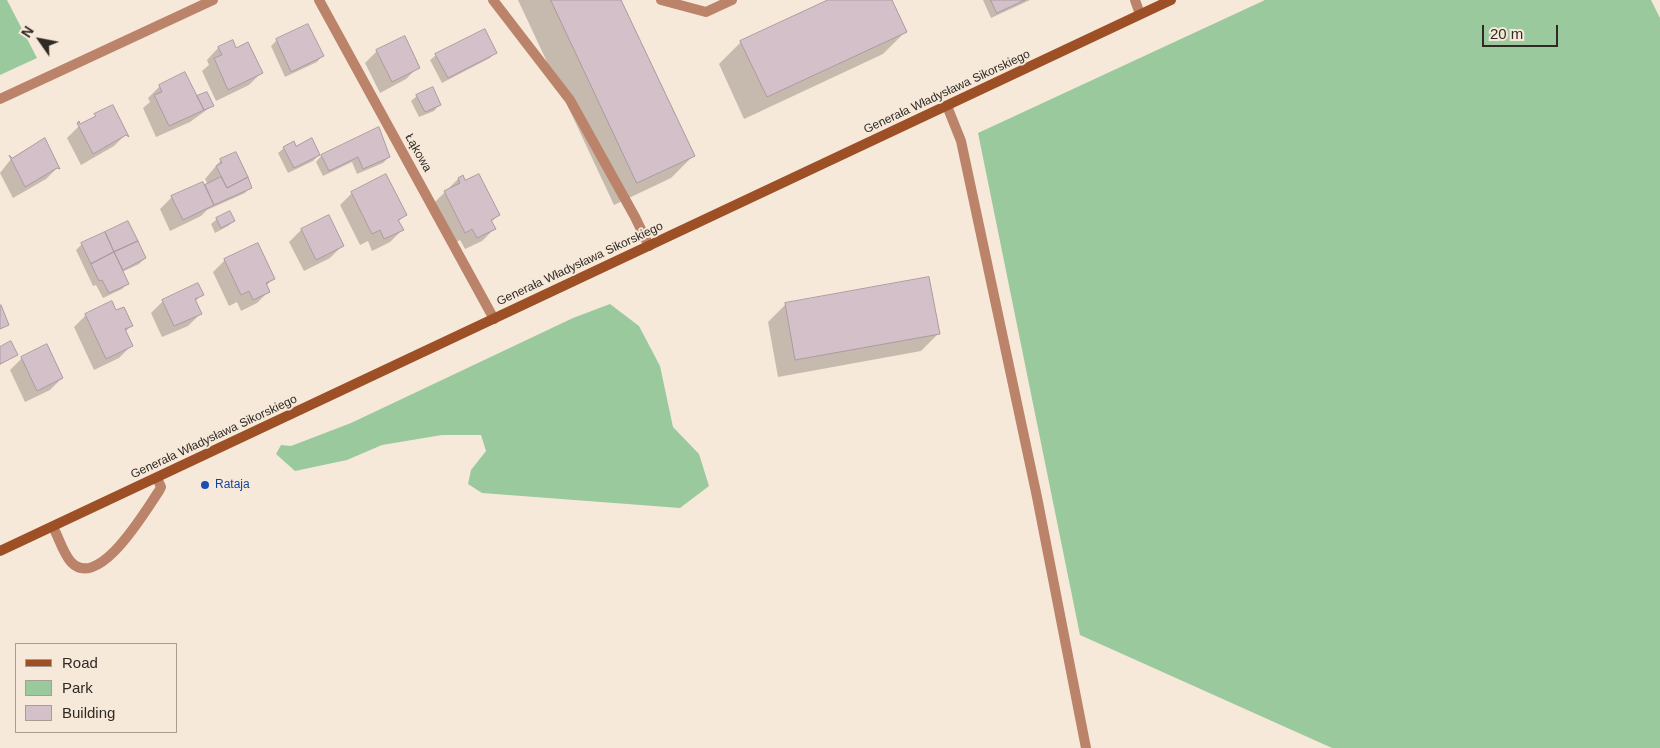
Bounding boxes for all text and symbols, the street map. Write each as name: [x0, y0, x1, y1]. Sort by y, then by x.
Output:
north arrow: [15, 15, 65, 65]
scale bar: [1485, 15, 1561, 47]
text: N: [18, 23, 37, 40]
text: 20 m: [1490, 25, 1523, 42]
street label: Generała Władysława Sikorskiego: [861, 47, 1033, 137]
street label: Łąkowa: [402, 131, 434, 175]
street label: Generała Władysława Sikorskiego: [494, 219, 666, 309]
street label: Generała Władysława Sikorskiego: [128, 392, 300, 482]
place label: Rataja: [215, 478, 250, 492]
marker: Rataja: [199, 479, 211, 491]
legend: [15, 643, 178, 733]
text: Road: [62, 654, 98, 671]
text: Park: [62, 679, 93, 696]
text: Building: [62, 704, 115, 721]

